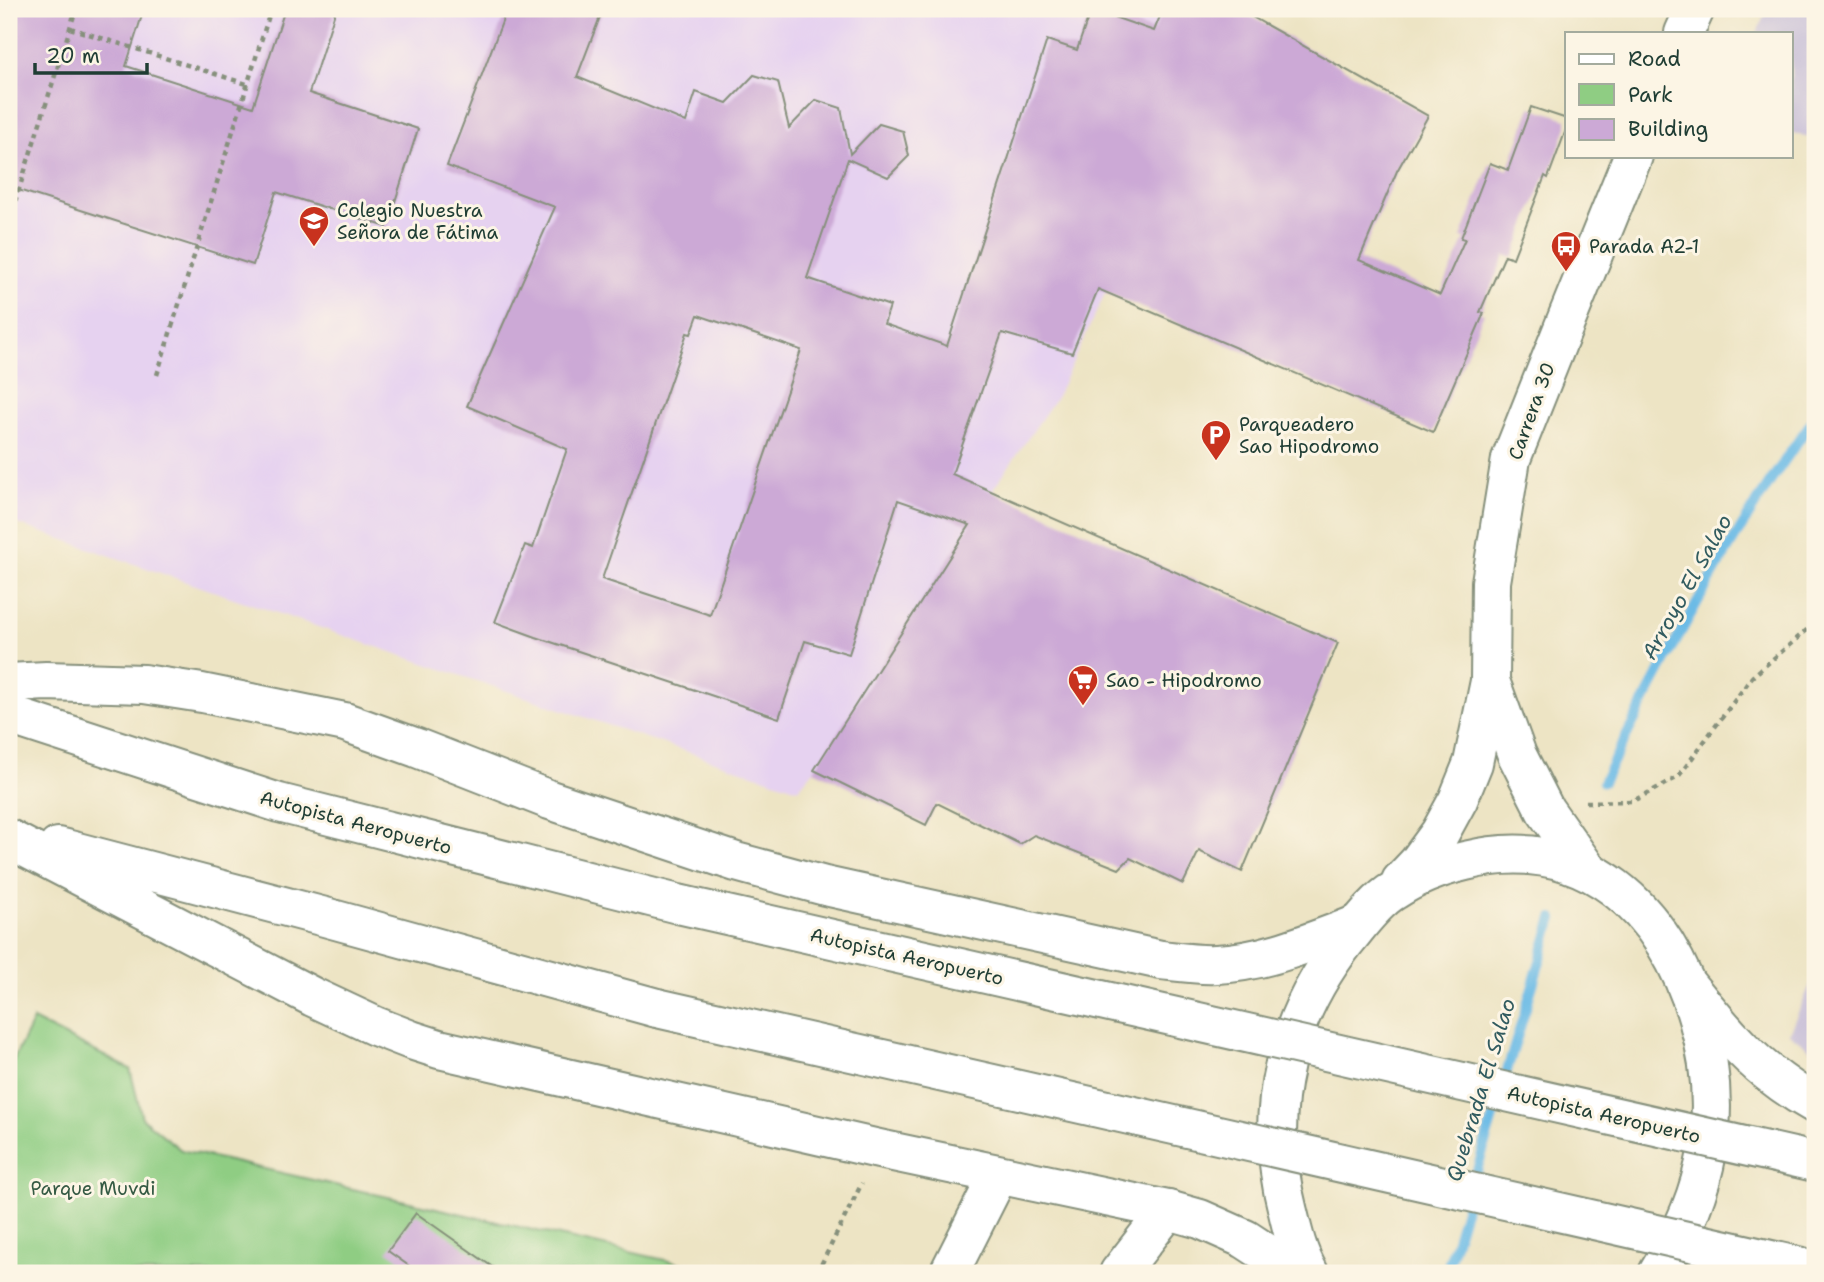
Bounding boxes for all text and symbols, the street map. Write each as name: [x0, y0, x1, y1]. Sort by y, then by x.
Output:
scale bar: [35, 32, 147, 76]
legend: [1565, 32, 1792, 158]
text: 20 m: [46, 42, 100, 70]
text: Road: [1628, 45, 1681, 73]
text: Park: [1628, 81, 1673, 109]
text: Building: [1628, 115, 1708, 143]
place label: Colegio Nuestra Señora de Fátima: [337, 198, 498, 245]
school or university icon: Colegio Nuestra Señora de Fátima: [297, 204, 331, 248]
bus stop icon: Parada A2-1: [1549, 229, 1583, 273]
place label: Parada A2-1: [1589, 234, 1700, 259]
street label: Carrera 30: [1502, 359, 1561, 463]
place label: Parqueadero Sao Hipodromo: [1239, 412, 1379, 459]
parking icon: Parqueadero Sao Hipodromo: [1199, 418, 1233, 462]
water label: Arroyo El Salao: [1635, 509, 1739, 665]
supermarket icon: Sao - Hipodromo: [1066, 663, 1100, 707]
place label: Sao - Hipodromo: [1106, 668, 1262, 693]
street label: Autopista Aeropuerto: [257, 785, 455, 860]
street label: Autopista Aeropuerto: [808, 922, 1006, 991]
water label: Quebrada El Salao: [1440, 995, 1522, 1185]
street label: Autopista Aeropuerto: [1505, 1080, 1703, 1149]
park label: Parque Muvdi: [30, 1176, 156, 1201]

